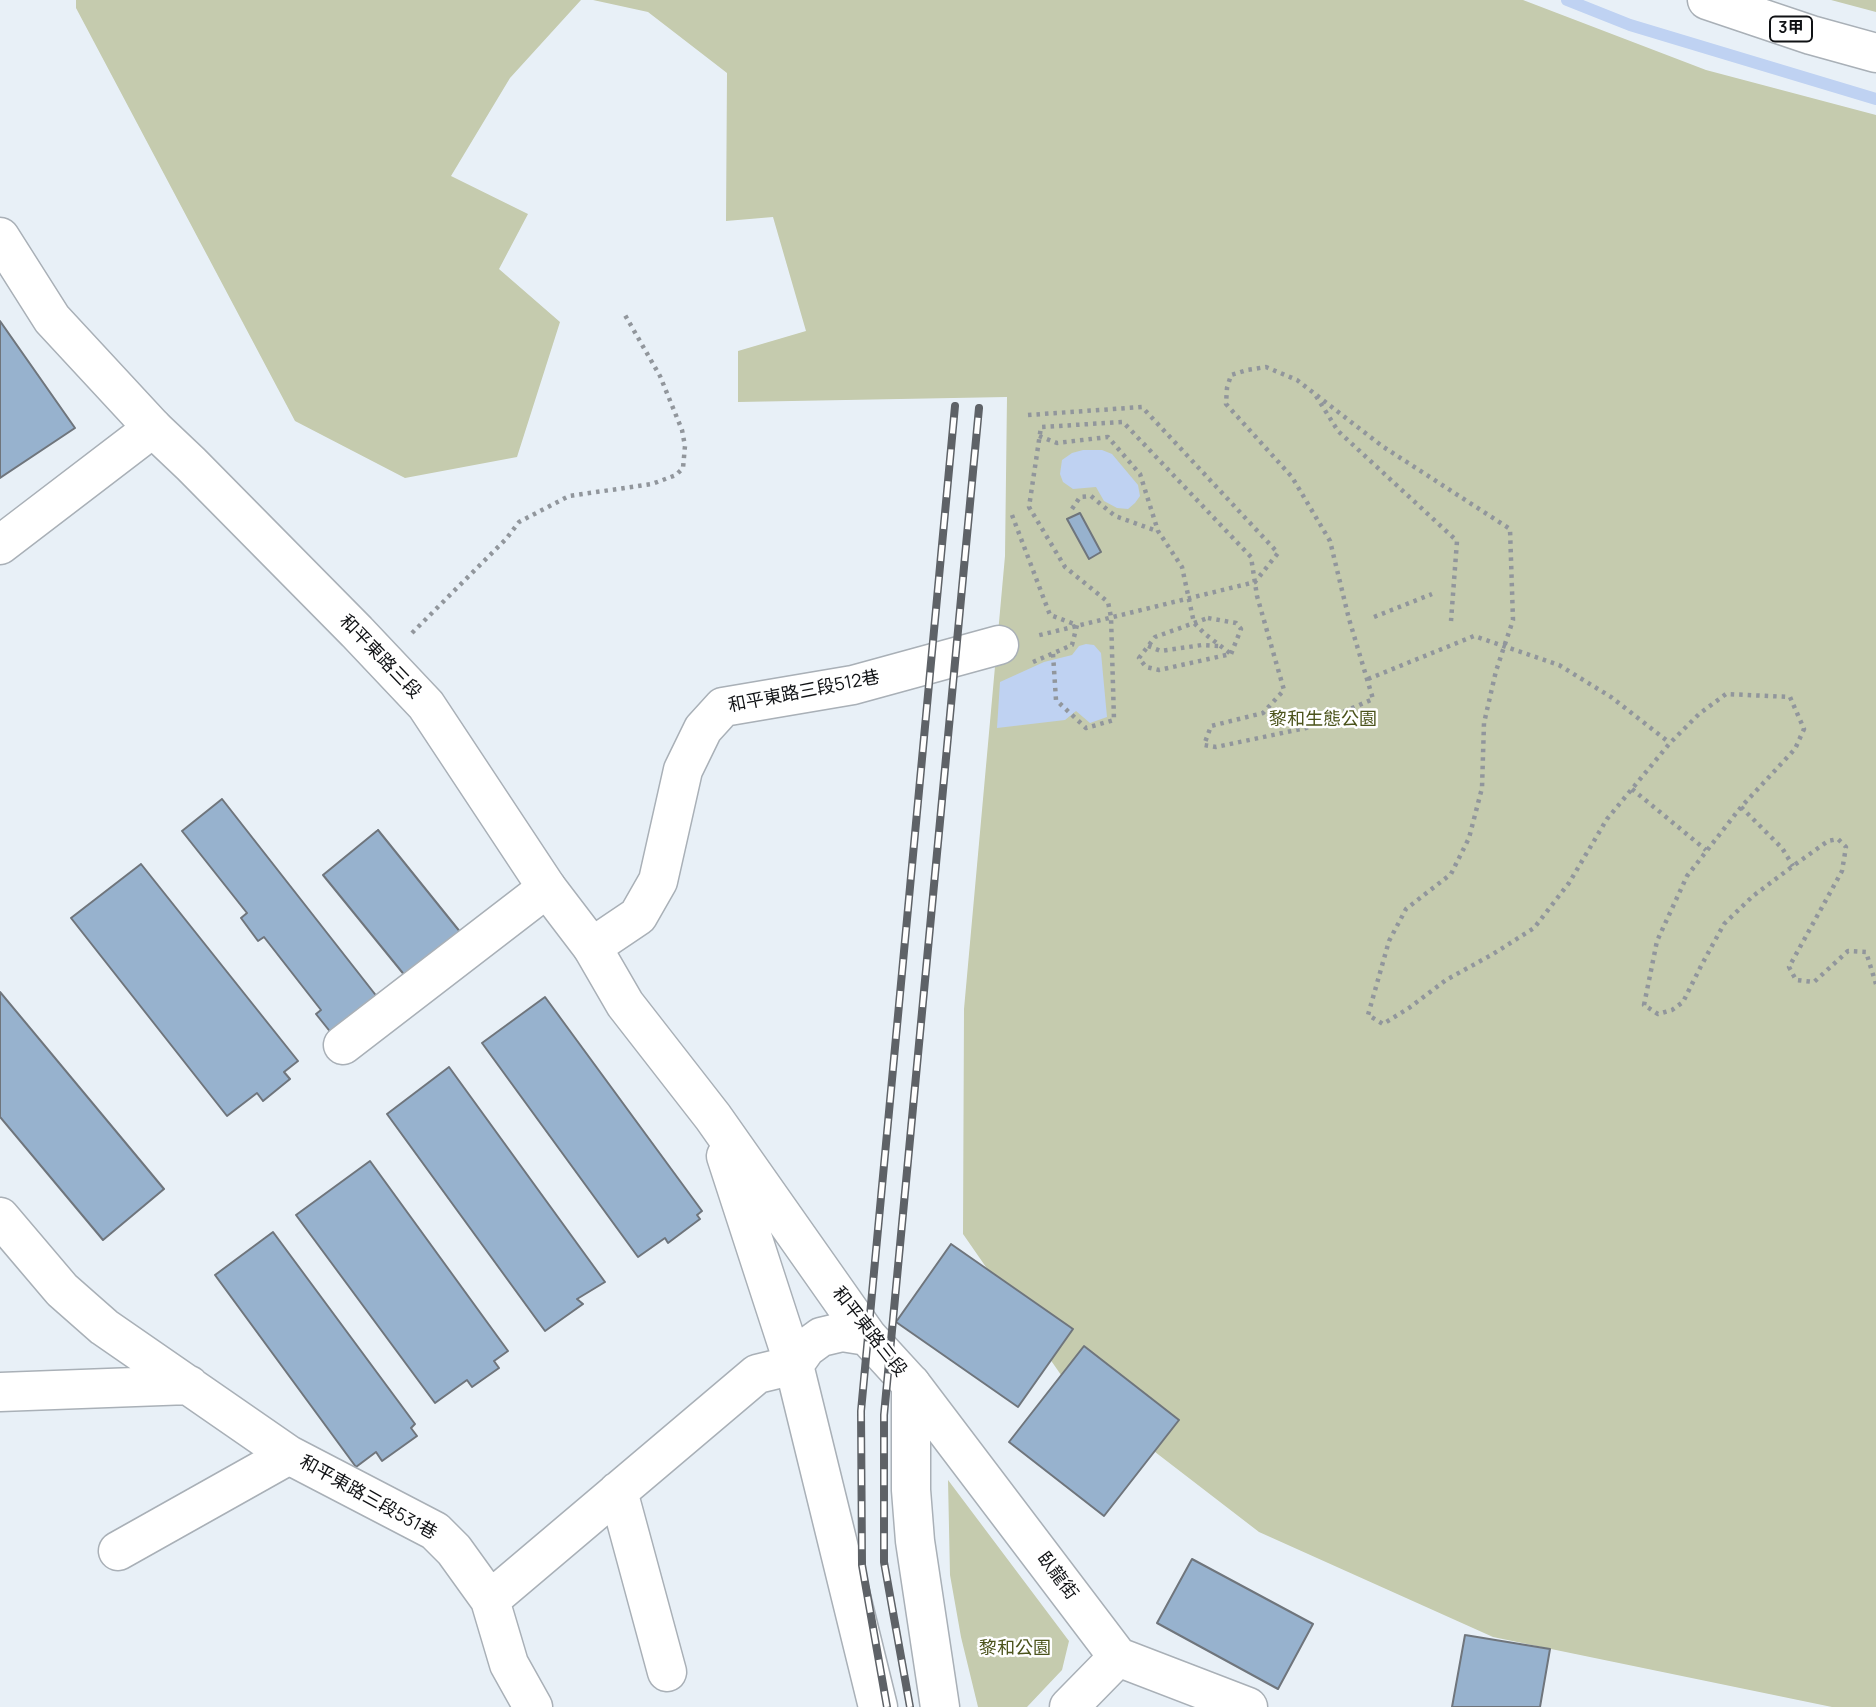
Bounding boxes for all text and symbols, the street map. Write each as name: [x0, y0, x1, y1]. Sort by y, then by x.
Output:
road number: 3甲: [1770, 17, 1812, 42]
street label: 和平東路三段: [335, 611, 425, 703]
street label: 和平東路三段512巷: [727, 667, 881, 717]
park label: 黎和生態公園: [1269, 709, 1377, 731]
street label: 和平東路三段: [827, 1283, 911, 1381]
street label: 和平東路三段531巷: [296, 1451, 440, 1545]
street label: 臥龍街: [1032, 1548, 1082, 1604]
park label: 黎和公園: [979, 1638, 1051, 1660]

